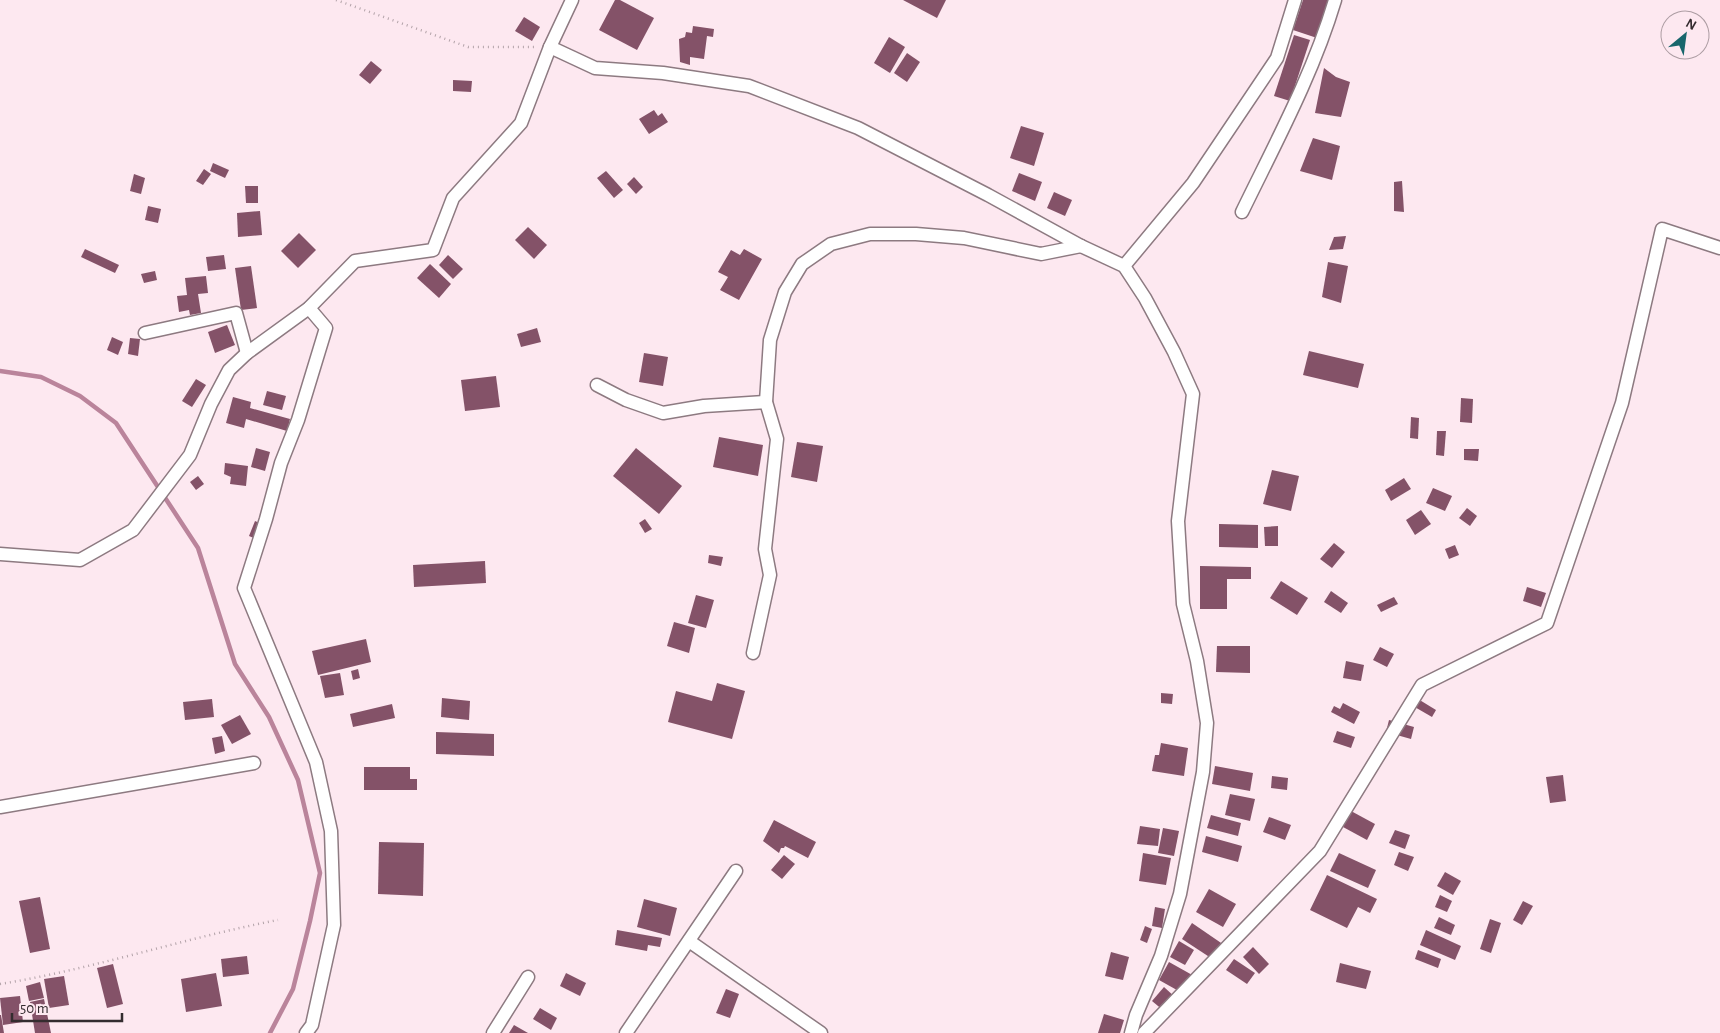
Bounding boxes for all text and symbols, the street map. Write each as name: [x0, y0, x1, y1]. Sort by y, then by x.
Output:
north arrow: [1660, 10, 1710, 60]
text: N: [1683, 16, 1698, 33]
scale bar: [12, 990, 122, 1022]
text: 50 m: [20, 1001, 49, 1016]

